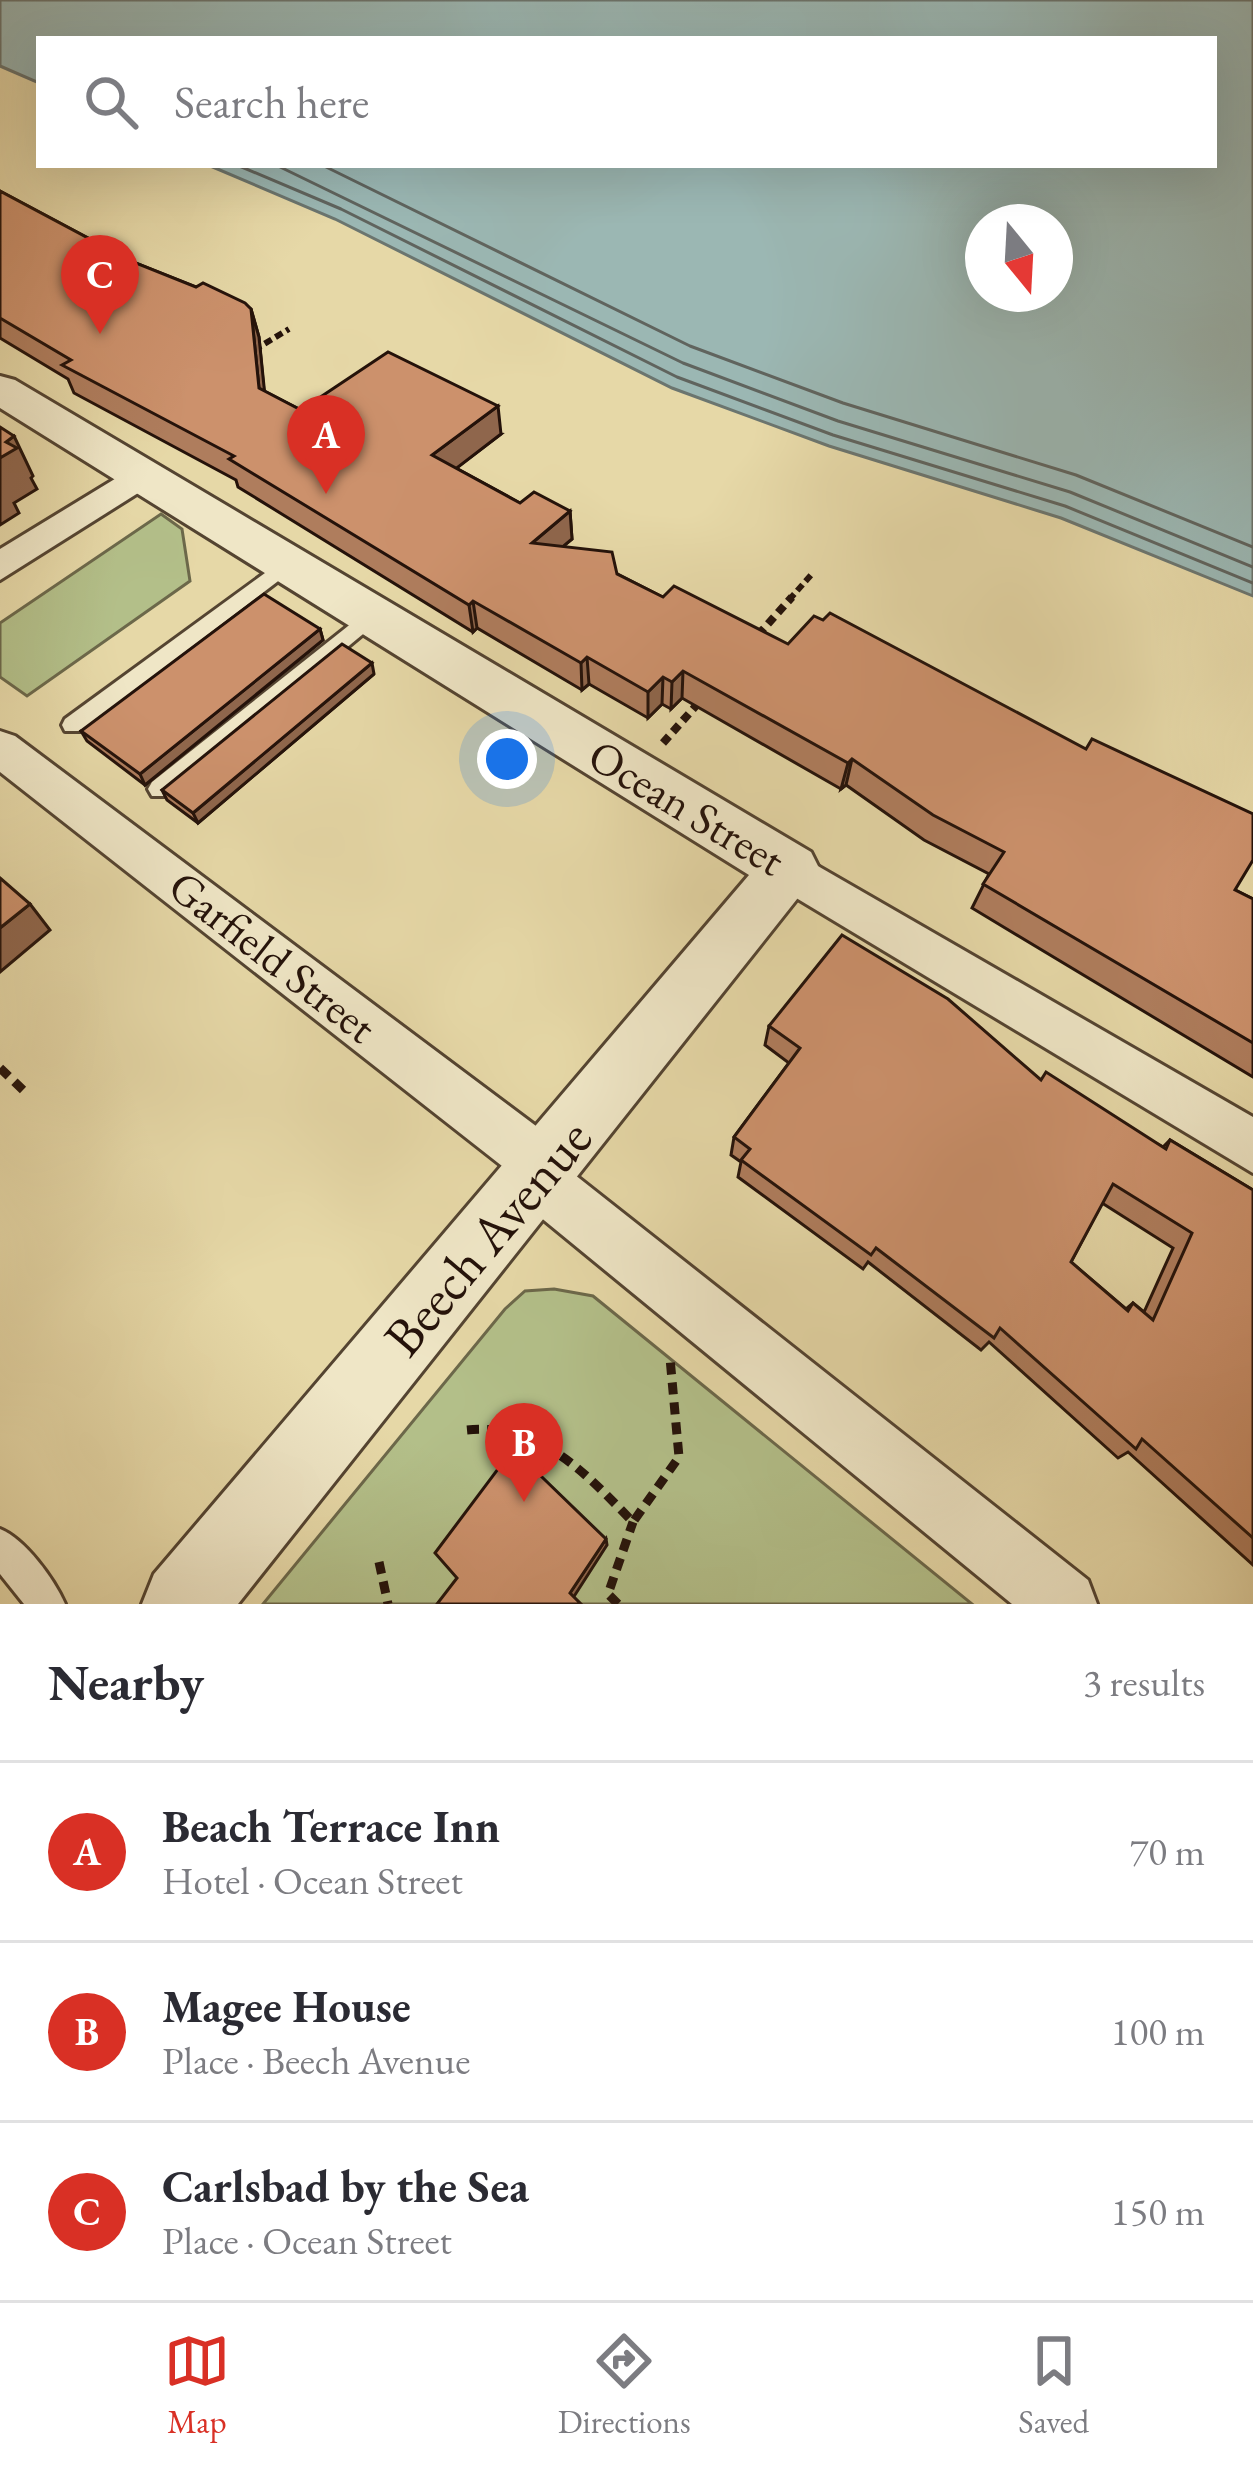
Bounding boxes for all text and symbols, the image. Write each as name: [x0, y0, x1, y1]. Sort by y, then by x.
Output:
search box: [36, 36, 1217, 168]
icon: search: [78, 69, 144, 135]
text: Search here: [174, 73, 369, 131]
north arrow: [965, 204, 1073, 312]
pin: C: [61, 235, 139, 334]
pin: A: [287, 395, 365, 494]
street label: Ocean Street: [578, 726, 796, 888]
your location: [477, 729, 537, 789]
street label: Garfield Street: [157, 857, 389, 1055]
street label: Beech Avenue: [368, 1104, 606, 1370]
pin: B: [485, 1403, 563, 1502]
text: Nearby: [48, 1649, 204, 1715]
text: 3 results: [1083, 1657, 1205, 1708]
text: Beach Terrace Inn: [162, 1797, 500, 1855]
text: A: [73, 1826, 101, 1877]
text: 70 m: [1129, 1826, 1205, 1877]
text: Hotel · Ocean Street: [162, 1855, 463, 1906]
text: Magee House: [162, 1977, 411, 2035]
text: B: [75, 2006, 99, 2057]
text: 100 m: [1111, 2006, 1205, 2057]
text: Place · Beech Avenue: [162, 2035, 470, 2086]
text: Carlsbad by the Sea: [162, 2157, 529, 2215]
text: C: [73, 2186, 101, 2237]
text: 150 m: [1111, 2186, 1205, 2237]
text: Place · Ocean Street: [162, 2215, 452, 2266]
tab: Map: [164, 2328, 230, 2443]
tab: Directions: [558, 2328, 691, 2443]
tab: Saved: [1018, 2328, 1089, 2443]

